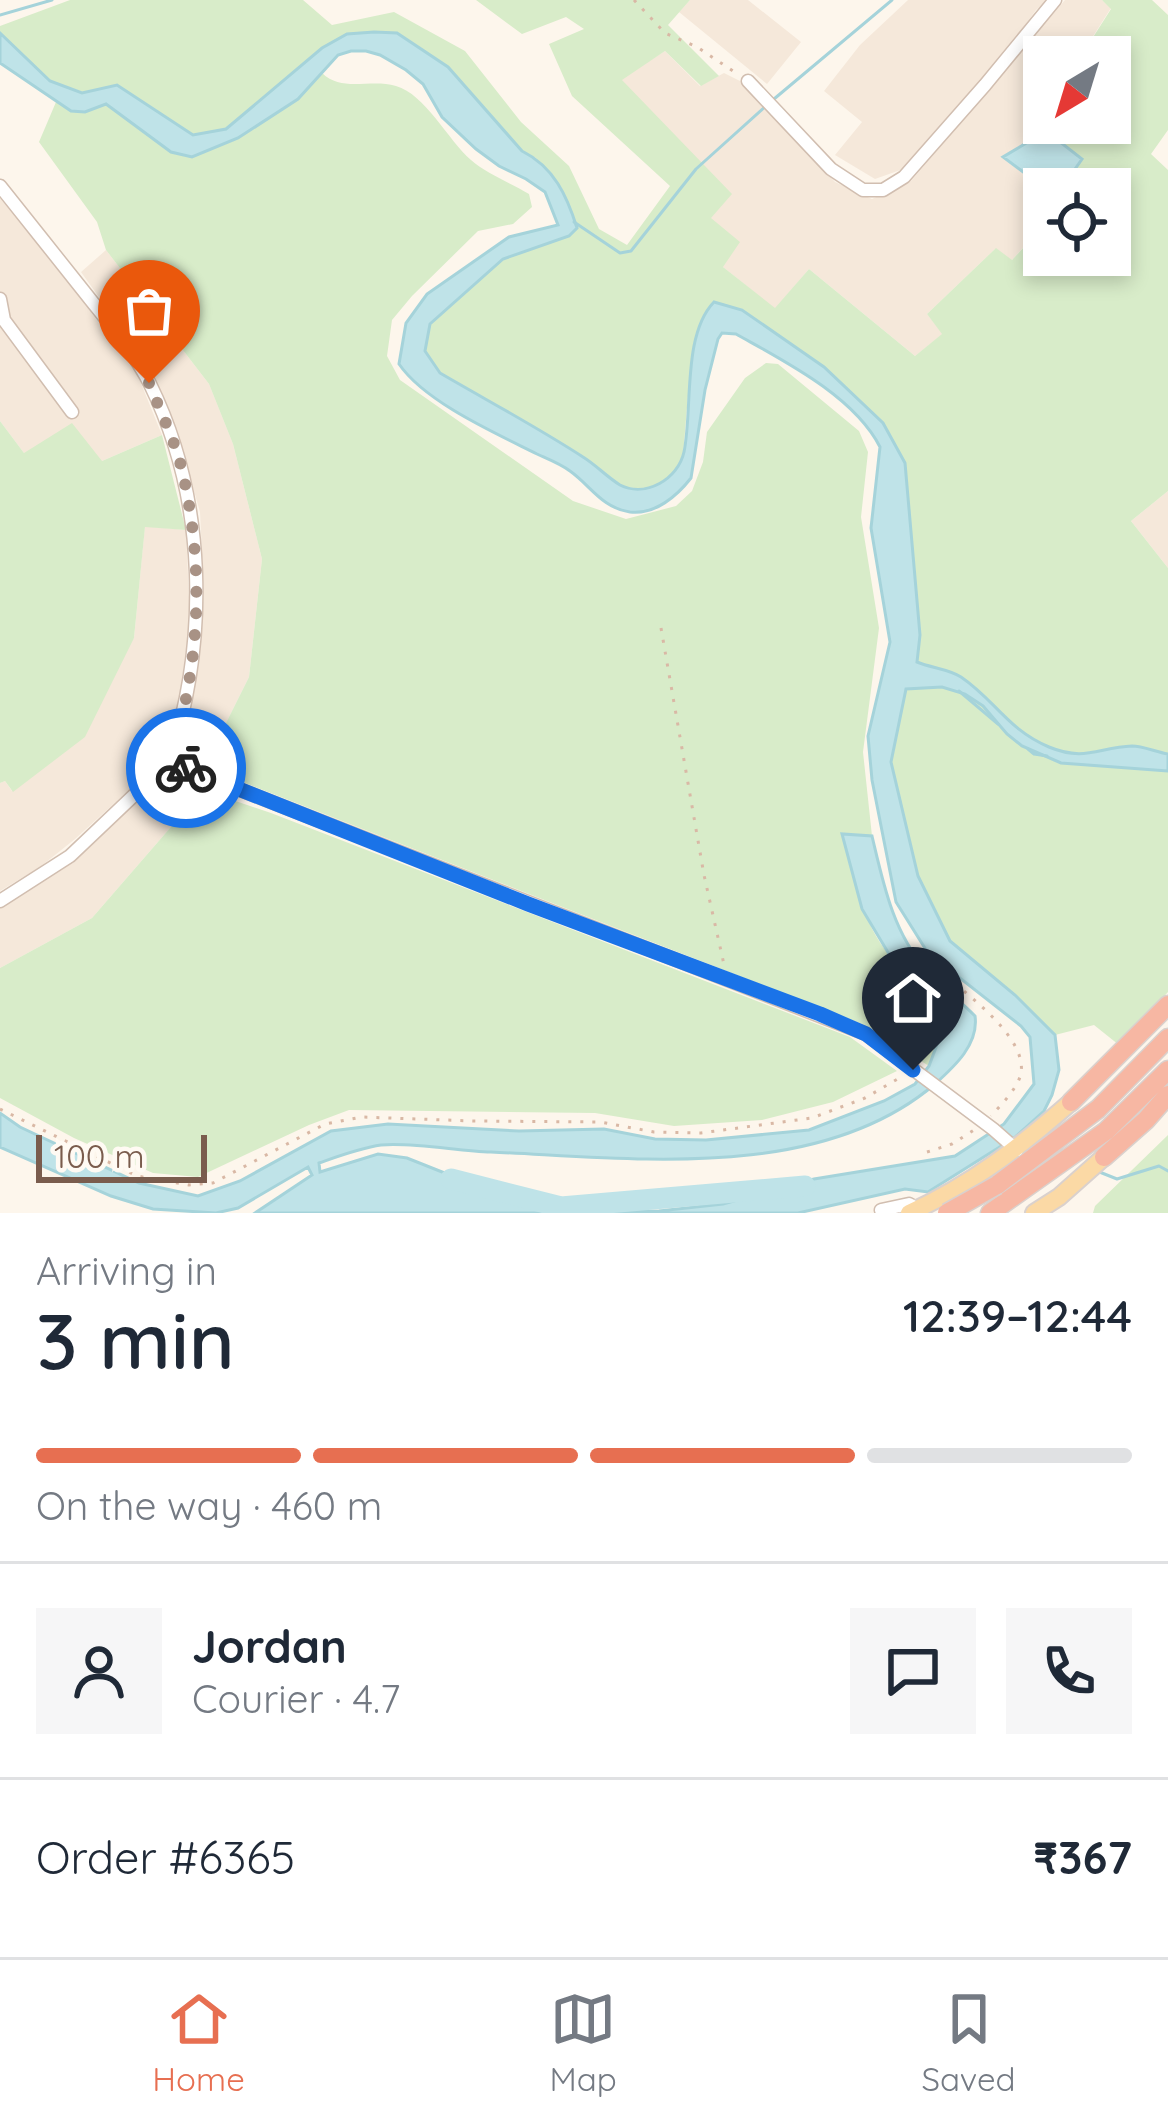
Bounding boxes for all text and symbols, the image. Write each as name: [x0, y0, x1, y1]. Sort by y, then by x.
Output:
north arrow: [1023, 36, 1131, 144]
map controls: [1023, 36, 1131, 276]
button: locate: [1023, 168, 1131, 276]
pin: [98, 260, 200, 383]
icon: bag: [116, 278, 182, 344]
courier: [126, 708, 246, 828]
icon: bike: [153, 735, 219, 801]
pin: [862, 947, 964, 1070]
icon: home: [880, 965, 946, 1031]
scale bar: [36, 1129, 207, 1182]
text: 100 m: [54, 1135, 145, 1176]
text: Arriving in: [36, 1246, 217, 1295]
text: 12:39–12:44: [903, 1287, 1132, 1343]
text: 3 min: [36, 1291, 235, 1389]
text: On the way · 460 m: [36, 1481, 382, 1530]
button: person: [36, 1608, 162, 1734]
button: chat: [850, 1608, 976, 1734]
button: phone: [1006, 1608, 1132, 1734]
text: Jordan: [192, 1618, 347, 1674]
text: Courier · 4.7: [192, 1674, 400, 1723]
text: Order #6365: [36, 1829, 295, 1885]
text: ₹367: [1033, 1829, 1132, 1885]
tab: Home: [152, 1986, 245, 2099]
tab: Map: [550, 1986, 617, 2099]
tab: Saved: [922, 1986, 1016, 2099]

